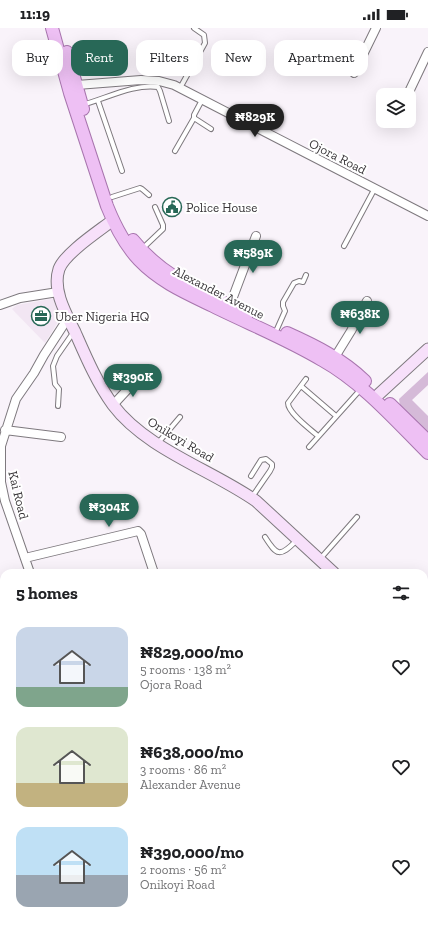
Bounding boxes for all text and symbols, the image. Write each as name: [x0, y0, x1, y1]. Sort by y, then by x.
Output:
text: 11:19: [20, 5, 50, 23]
chip: Buy: [12, 40, 63, 76]
chip: Rent: [71, 40, 128, 76]
chip: Filters: [136, 40, 203, 76]
chip: New: [211, 40, 266, 76]
chip: Apartment: [274, 40, 368, 76]
map controls: [376, 88, 416, 128]
button: layers: [376, 88, 416, 128]
pin: ₦829K: [227, 104, 283, 138]
text: ₦829K: [235, 109, 275, 124]
street label: Ojora Road: [306, 136, 369, 178]
public building icon: Police House: [161, 196, 183, 218]
place label: Police House: [186, 200, 257, 215]
pin: ₦589K: [225, 240, 281, 274]
text: ₦589K: [233, 245, 273, 260]
street label: Alexander Avenue: [171, 263, 267, 322]
pin: ₦638K: [332, 301, 388, 335]
office icon: Uber Nigeria HQ: [30, 305, 52, 327]
text: ₦638K: [340, 306, 380, 321]
place label: Uber Nigeria HQ: [55, 309, 149, 324]
pin: ₦390K: [105, 364, 161, 398]
text: ₦390K: [113, 369, 153, 384]
street label: Onikoyi Road: [145, 414, 217, 465]
street label: Kai Road: [5, 469, 32, 521]
pin: ₦304K: [81, 494, 137, 528]
text: ₦304K: [89, 499, 129, 514]
icon: filters: [390, 582, 412, 604]
text: 5 homes: [16, 583, 78, 603]
text: ₦829,000/mo: [140, 642, 243, 662]
icon: home: [48, 643, 96, 691]
icon: heart: [390, 656, 412, 678]
text: 5 rooms · 138 m²: [140, 662, 231, 677]
text: Ojora Road: [140, 677, 202, 692]
text: ₦638,000/mo: [140, 742, 243, 762]
icon: home: [48, 743, 96, 791]
icon: heart: [390, 756, 412, 778]
text: 3 rooms · 86 m²: [140, 762, 226, 777]
text: Alexander Avenue: [140, 777, 241, 792]
text: ₦390,000/mo: [140, 842, 244, 862]
icon: home: [48, 843, 96, 891]
icon: heart: [390, 856, 412, 878]
text: 2 rooms · 56 m²: [140, 862, 226, 877]
text: Onikoyi Road: [140, 877, 215, 892]

